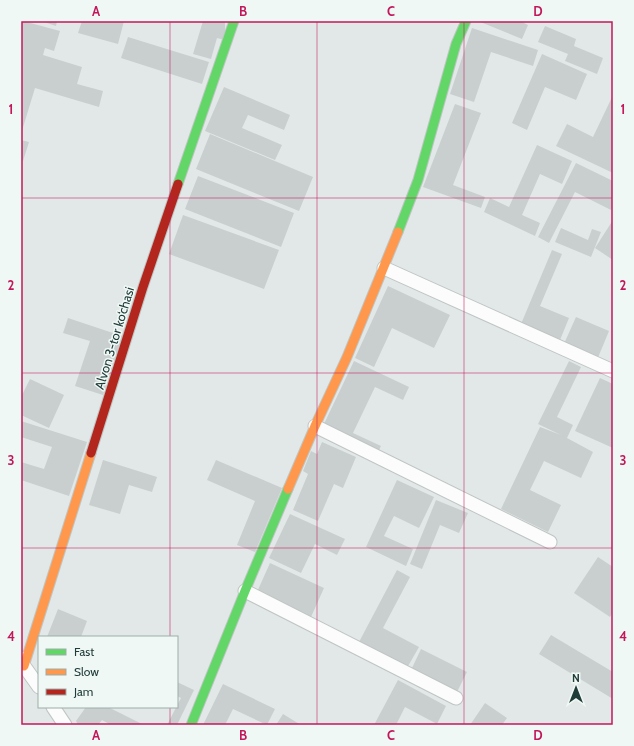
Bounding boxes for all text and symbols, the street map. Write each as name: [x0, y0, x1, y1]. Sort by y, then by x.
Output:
text: A: [92, 3, 101, 19]
text: B: [239, 3, 247, 19]
text: C: [387, 3, 395, 19]
text: D: [533, 3, 543, 19]
text: 1: [9, 101, 13, 117]
text: 1: [621, 101, 625, 117]
text: 2: [8, 277, 15, 293]
text: 2: [620, 277, 627, 293]
street label: Alvon 3-tor ko‘chasi: [91, 285, 137, 391]
text: 3: [7, 452, 15, 468]
text: 3: [619, 452, 627, 468]
text: 4: [7, 628, 15, 644]
text: 4: [619, 628, 627, 644]
legend: [38, 636, 178, 708]
text: Fast: [74, 644, 94, 659]
text: Slow: [74, 664, 99, 679]
north arrow: [556, 668, 596, 708]
text: N: [572, 671, 580, 685]
text: Jam: [73, 684, 93, 699]
text: A: [92, 727, 101, 743]
text: B: [239, 727, 247, 743]
text: C: [387, 727, 395, 743]
text: D: [533, 727, 543, 743]

